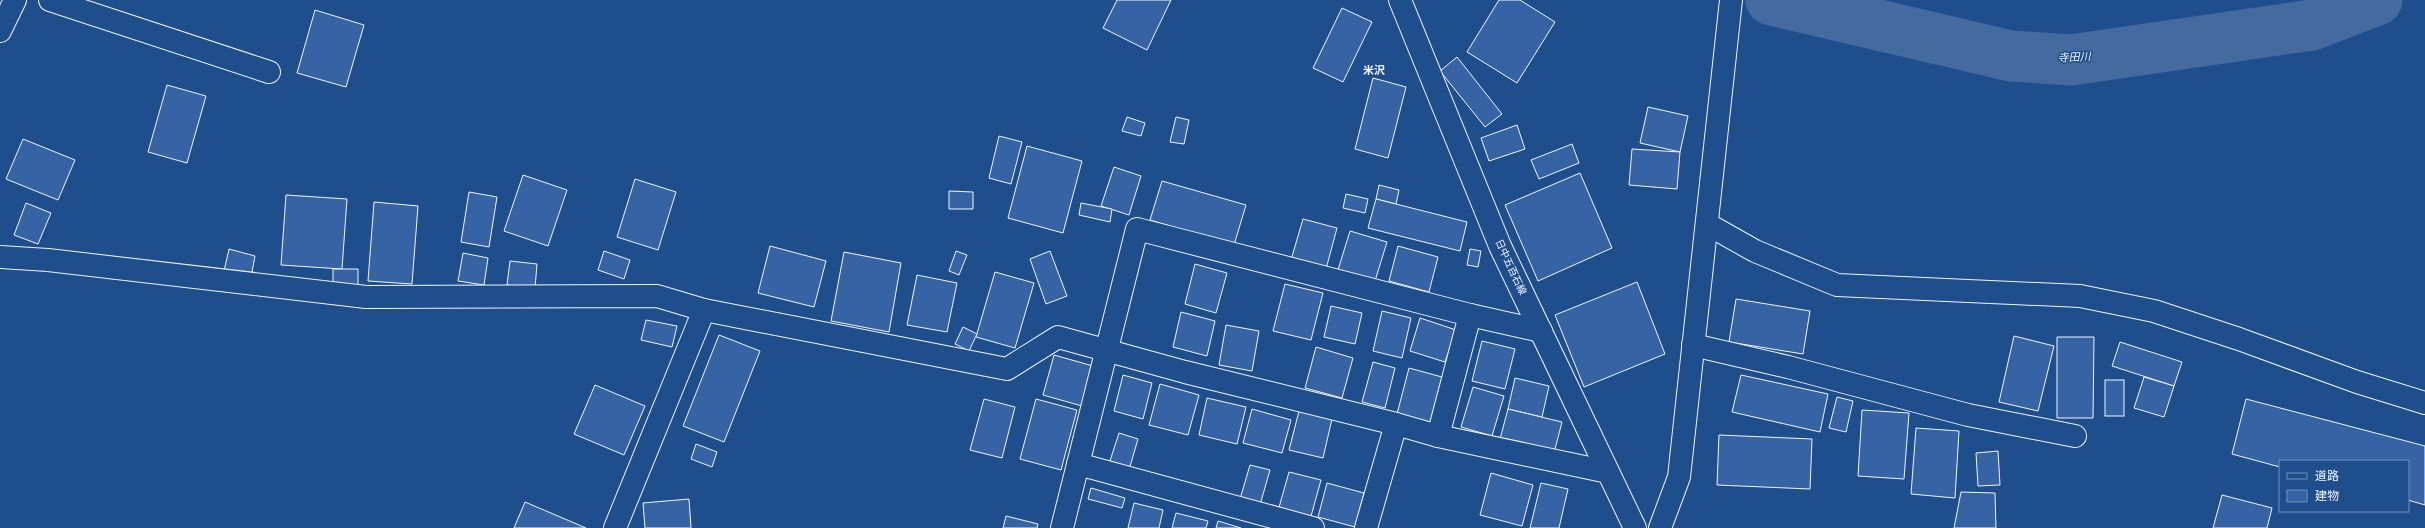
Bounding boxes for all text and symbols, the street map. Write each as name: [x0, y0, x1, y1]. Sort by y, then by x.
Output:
water label: 寺田川: [2057, 49, 2092, 65]
district label: 米沢: [1363, 63, 1385, 77]
street label: 日中五百石線: [1492, 237, 1530, 297]
legend: [2279, 460, 2409, 512]
text: 道路: [2315, 468, 2339, 484]
text: 建物: [2315, 488, 2339, 504]

